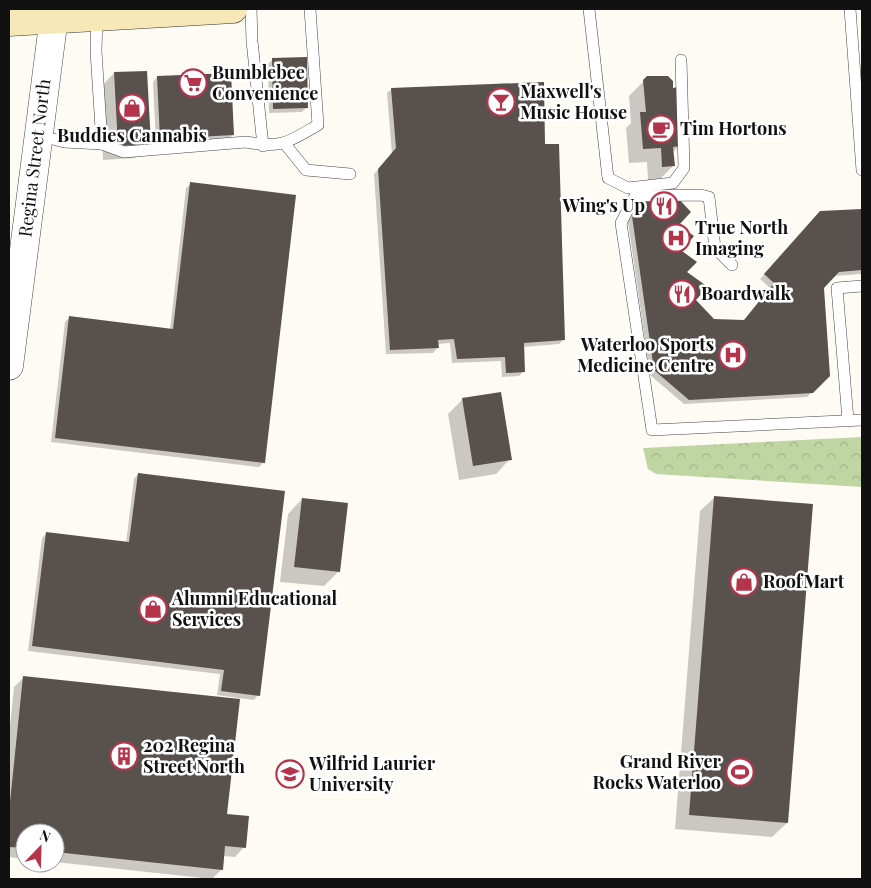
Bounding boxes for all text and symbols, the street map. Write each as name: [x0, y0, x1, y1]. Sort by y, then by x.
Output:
place label: Bumblebee Convenience: [212, 60, 318, 105]
supermarket icon: Bumblebee Convenience: [178, 68, 208, 98]
street label: Regina Street North: [12, 77, 56, 238]
place label: Maxwell's Music House: [520, 79, 627, 124]
bar icon: Maxwell's Music House: [486, 87, 516, 117]
shop icon: Buddies Cannabis: [117, 93, 147, 123]
cafe icon: Tim Hortons: [646, 114, 676, 144]
place label: Tim Hortons: [680, 116, 787, 140]
place label: Buddies Cannabis: [57, 123, 207, 147]
restaurant icon: Wing's Up: [649, 191, 679, 221]
place label: Wing's Up: [562, 193, 645, 217]
place label: True North Imaging: [695, 215, 788, 260]
hospital icon: True North Imaging: [661, 223, 691, 253]
restaurant icon: Boardwalk: [667, 279, 697, 309]
place label: Boardwalk: [701, 281, 791, 305]
place label: Waterloo Sports Medicine Centre: [577, 332, 714, 377]
hospital icon: Waterloo Sports Medicine Centre: [718, 340, 748, 370]
shop icon: RoofMart: [729, 567, 759, 597]
place label: RoofMart: [763, 569, 845, 593]
place label: Alumni Educational Services: [171, 586, 338, 631]
shop icon: Alumni Educational Services: [138, 594, 168, 624]
place label: 202 Regina Street North: [143, 733, 245, 778]
building icon: 202 Regina Street North: [109, 741, 139, 771]
place label: Grand River Rocks Waterloo: [593, 749, 722, 794]
place label: Wilfrid Laurier University: [308, 751, 436, 796]
sports icon: Grand River Rocks Waterloo: [725, 757, 755, 787]
school or university icon: Wilfrid Laurier University: [275, 759, 305, 789]
north arrow: [15, 823, 65, 873]
text: N: [37, 825, 54, 846]

